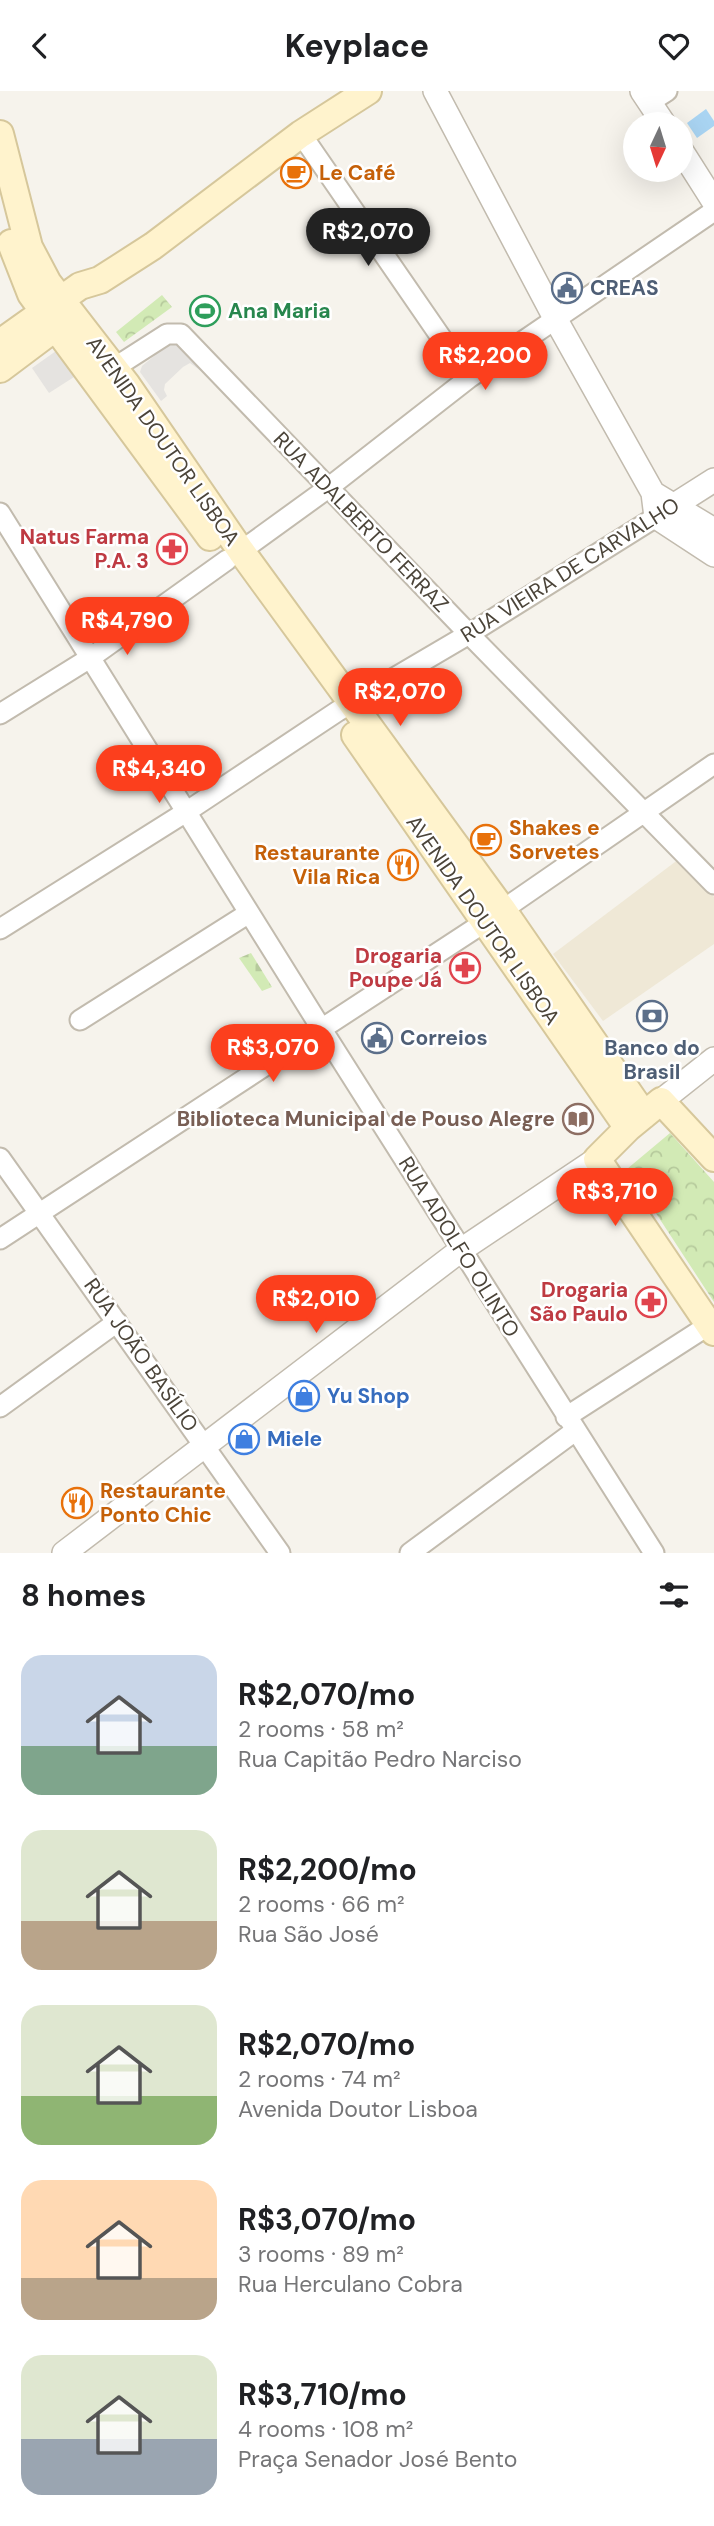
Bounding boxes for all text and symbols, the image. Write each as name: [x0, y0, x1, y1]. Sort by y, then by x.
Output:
text: Keyplace: [285, 25, 429, 67]
icon: back: [21, 27, 59, 65]
icon: heart: [655, 27, 693, 65]
north arrow: [623, 112, 693, 182]
map controls: [623, 112, 693, 182]
cafe icon: Le Café: [279, 156, 313, 190]
place label: Le Café: [319, 159, 396, 187]
pin: R$2,070: [303, 209, 433, 268]
text: R$2,070: [322, 216, 414, 246]
public building icon: CREAS: [550, 271, 584, 305]
place label: CREAS: [590, 274, 659, 302]
sports icon: Ana Maria: [188, 294, 222, 328]
place label: Ana Maria: [228, 297, 331, 325]
street label: AVENIDA DOUTOR LISBOA: [80, 331, 246, 551]
pin: R$2,200: [420, 333, 550, 392]
text: R$2,200: [439, 340, 531, 370]
street label: RUA ADALBERTO FERRAZ: [267, 426, 455, 618]
street label: RUA VIEIRA DE CARVALHO: [455, 491, 685, 649]
place label: Natus Farma P.A. 3: [20, 523, 149, 575]
pharmacy icon: Natus Farma P.A. 3: [155, 532, 189, 566]
pin: R$4,790: [62, 597, 192, 657]
text: R$4,790: [81, 605, 173, 635]
pin: R$2,070: [335, 669, 465, 728]
text: R$2,070: [354, 676, 446, 706]
pin: R$4,340: [94, 745, 224, 805]
text: R$4,340: [112, 753, 206, 783]
street label: AVENIDA DOUTOR LISBOA: [400, 810, 566, 1030]
place label: Shakes e Sorvetes: [509, 814, 600, 866]
cafe icon: Shakes e Sorvetes: [469, 823, 503, 857]
place label: Restaurante Vila Rica: [254, 839, 380, 891]
restaurant icon: Restaurante Vila Rica: [386, 848, 420, 882]
place label: Drogaria Poupe Já: [349, 942, 442, 994]
pharmacy icon: Drogaria Poupe Já: [448, 951, 482, 985]
bank icon: Banco do Brasil: [635, 999, 669, 1033]
public building icon: Correios: [360, 1021, 394, 1055]
place label: Correios: [400, 1024, 488, 1052]
pin: R$3,070: [208, 1025, 338, 1084]
text: R$3,070: [227, 1032, 319, 1062]
place label: Banco do Brasil: [604, 1034, 700, 1086]
library icon: Biblioteca Municipal de Pouso Alegre: [561, 1102, 595, 1136]
place label: Biblioteca Municipal de Pouso Alegre: [177, 1105, 555, 1133]
street label: RUA ADOLFO OLINTO: [392, 1151, 526, 1343]
pin: R$3,710: [550, 1169, 680, 1228]
text: R$3,710: [572, 1176, 658, 1206]
street label: RUA JOÃO BASÍLIO: [77, 1273, 205, 1437]
pin: R$2,010: [251, 1275, 381, 1335]
place label: Drogaria São Paulo: [529, 1276, 628, 1328]
text: R$2,010: [272, 1283, 360, 1313]
pharmacy icon: Drogaria São Paulo: [634, 1285, 668, 1319]
shop icon: Yu Shop: [287, 1379, 321, 1413]
place label: Yu Shop: [327, 1382, 410, 1410]
shop icon: Miele: [227, 1422, 261, 1456]
place label: Miele: [267, 1425, 322, 1453]
place label: Restaurante Ponto Chic: [100, 1477, 226, 1529]
restaurant icon: Restaurante Ponto Chic: [60, 1486, 94, 1520]
text: 8 homes: [21, 1576, 146, 1615]
icon: filters: [655, 1576, 693, 1614]
text: R$2,070/mo: [238, 1675, 415, 1714]
icon: home: [77, 1683, 161, 1767]
text: 2 rooms · 58 m²: [238, 1714, 404, 1744]
text: Rua Capitão Pedro Narciso: [238, 1744, 522, 1774]
text: R$2,200/mo: [238, 1850, 417, 1889]
icon: home: [77, 1858, 161, 1942]
text: 2 rooms · 66 m²: [238, 1889, 405, 1919]
text: Rua São José: [238, 1919, 379, 1949]
text: R$2,070/mo: [238, 2025, 415, 2064]
icon: home: [77, 2033, 161, 2117]
text: 2 rooms · 74 m²: [238, 2064, 401, 2094]
text: Avenida Doutor Lisboa: [238, 2094, 478, 2124]
text: R$3,070/mo: [238, 2200, 416, 2239]
icon: home: [77, 2208, 161, 2292]
text: 3 rooms · 89 m²: [238, 2239, 404, 2269]
text: Rua Herculano Cobra: [238, 2269, 463, 2299]
text: R$3,710/mo: [238, 2375, 407, 2414]
icon: home: [77, 2383, 161, 2467]
text: 4 rooms · 108 m²: [238, 2414, 413, 2444]
text: Praça Senador José Bento: [238, 2444, 517, 2474]

